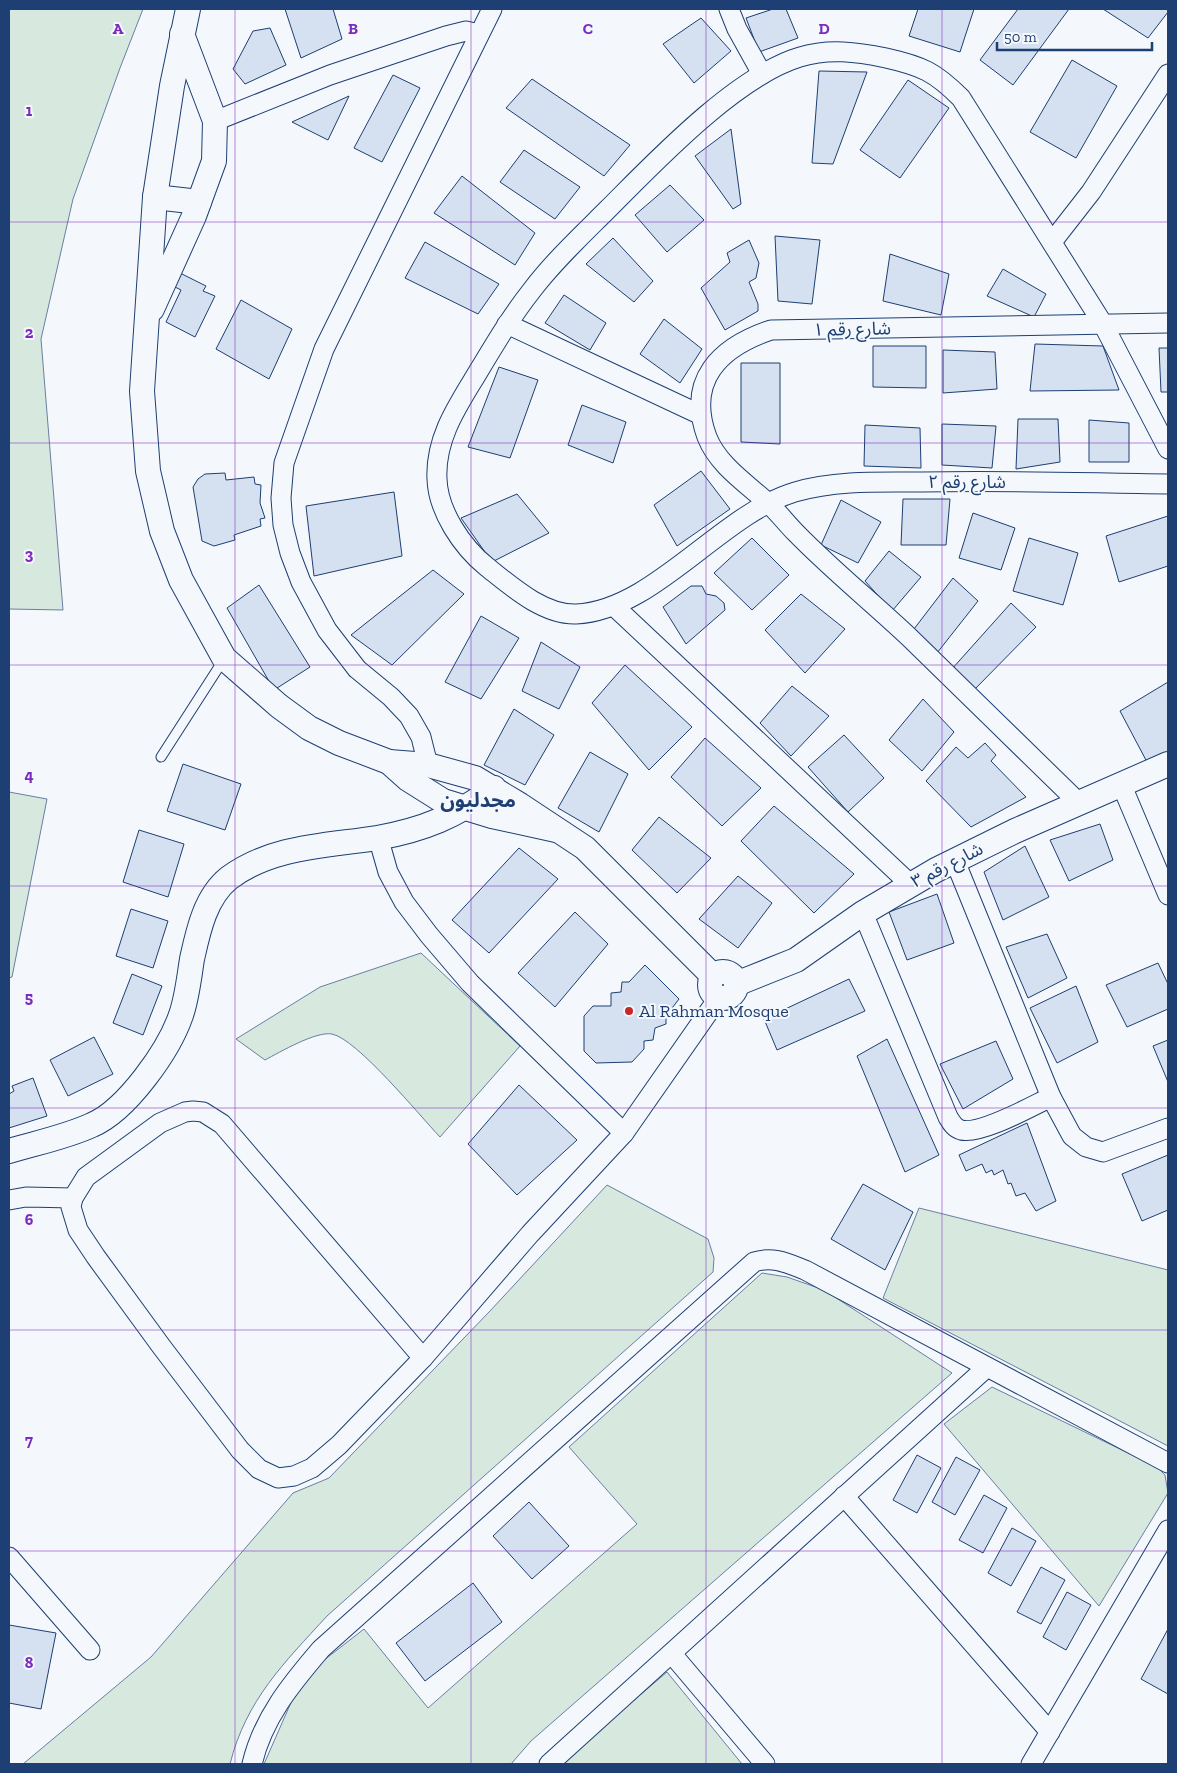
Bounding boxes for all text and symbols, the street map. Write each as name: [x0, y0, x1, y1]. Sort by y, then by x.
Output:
text: A: [113, 19, 124, 38]
text: B: [348, 19, 358, 38]
text: C: [583, 19, 593, 38]
text: D: [818, 19, 830, 38]
scale bar: [997, 20, 1152, 52]
text: 50 m: [1004, 28, 1037, 46]
text: 1: [26, 101, 33, 120]
street label: شارع رقم ١: [813, 317, 891, 344]
text: 2: [25, 323, 34, 342]
street label: شارع رقم ٢: [928, 471, 1006, 496]
text: 3: [25, 545, 34, 564]
text: 4: [24, 766, 34, 785]
district label: مجدليون: [440, 788, 516, 812]
street label: شارع رقم ٣: [907, 838, 988, 895]
text: 5: [25, 988, 33, 1007]
place label: Al Rahman Mosque: [639, 1000, 789, 1022]
marker: Al Rahman Mosque: [623, 1005, 635, 1017]
text: 6: [25, 1210, 34, 1229]
text: 7: [25, 1431, 33, 1450]
text: 8: [25, 1653, 34, 1672]

